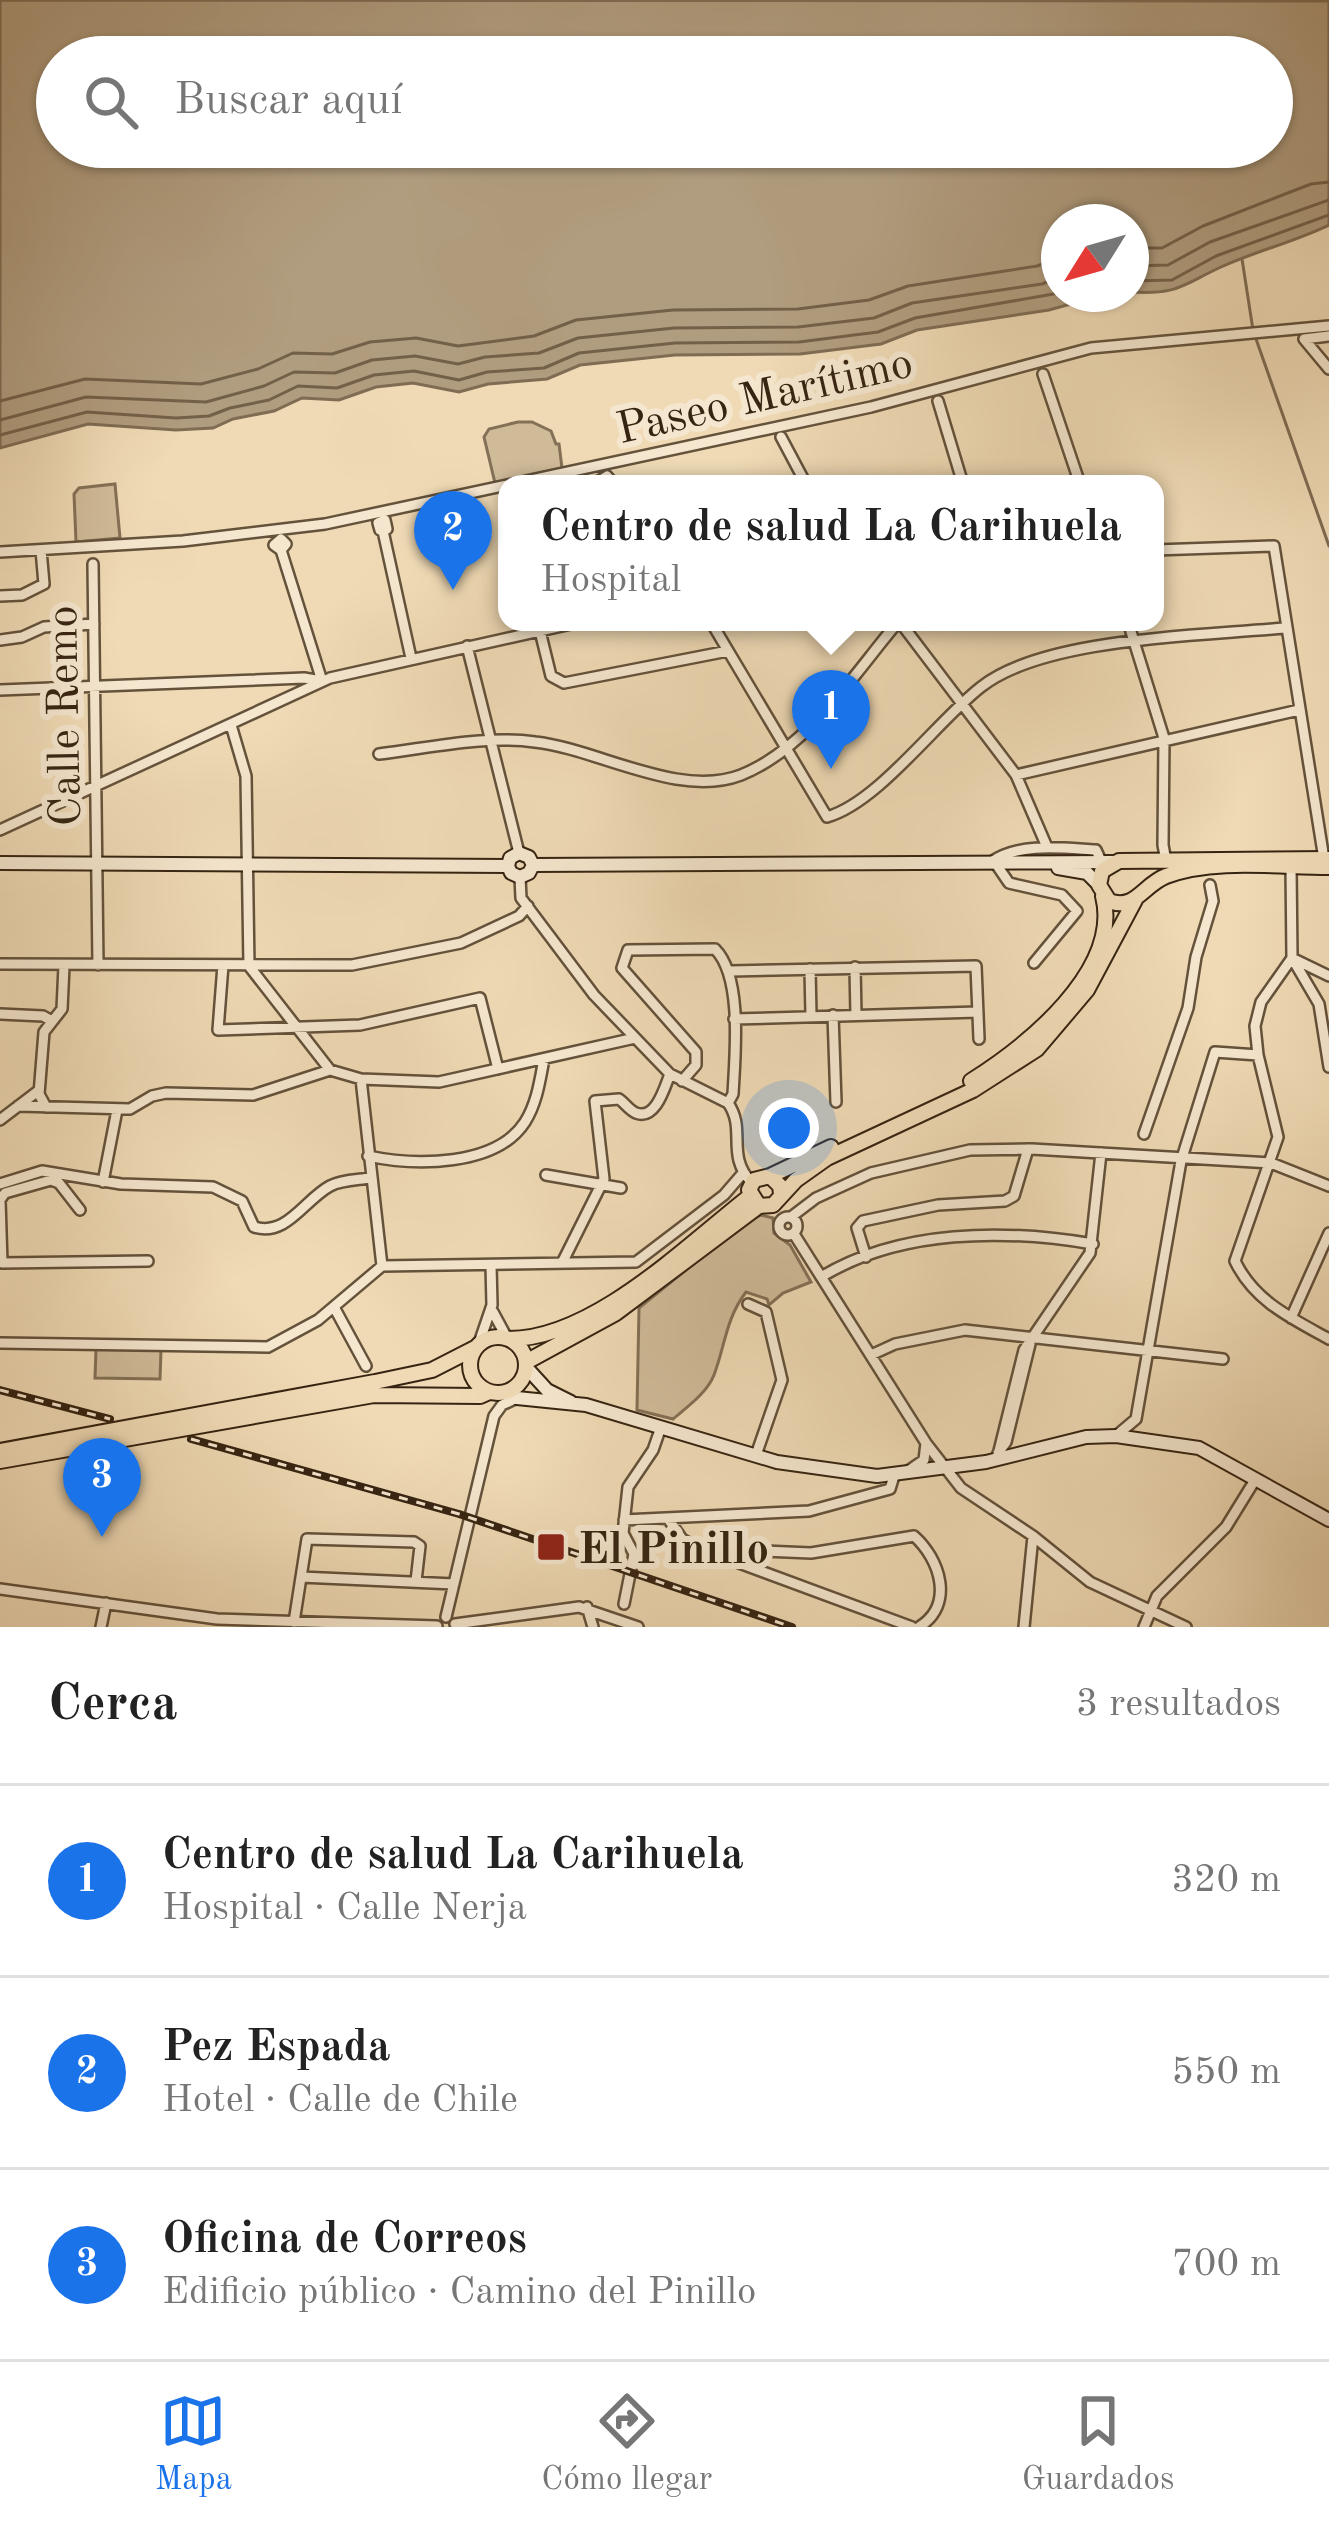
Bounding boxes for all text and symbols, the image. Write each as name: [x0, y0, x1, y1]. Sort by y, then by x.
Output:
search box: [36, 36, 1293, 168]
icon: search: [78, 69, 144, 135]
text: Buscar aquí: [174, 79, 403, 124]
north arrow: [1041, 204, 1149, 312]
street label: Paseo Marítimo: [613, 342, 917, 454]
popup: [498, 475, 1164, 631]
pin: 2: [414, 491, 492, 590]
text: Centro de salud La Carihuela: [540, 506, 1122, 551]
text: Hospital: [540, 561, 681, 600]
street label: Calle Remo: [42, 605, 91, 827]
pin: 1: [792, 670, 870, 769]
your location: [759, 1098, 819, 1158]
pin: 3: [63, 1438, 141, 1537]
place label: El Pinillo: [578, 1529, 769, 1574]
marker: El Pinillo: [535, 1531, 567, 1563]
text: Cerca: [48, 1680, 178, 1731]
text: 3 resultados: [1076, 1685, 1281, 1724]
text: Centro de salud La Carihuela: [162, 1834, 744, 1879]
text: 1: [76, 1861, 98, 1900]
text: 320 m: [1171, 1861, 1281, 1900]
text: Hospital · Calle Nerja: [162, 1889, 527, 1928]
text: Pez Espada: [162, 2026, 391, 2071]
text: 2: [76, 2053, 98, 2092]
text: 550 m: [1171, 2053, 1281, 2092]
text: Hotel · Calle de Chile: [162, 2081, 518, 2120]
text: Oficina de Correos: [162, 2218, 527, 2263]
text: 3: [76, 2245, 98, 2284]
text: 700 m: [1171, 2245, 1281, 2284]
text: Edificio público · Camino del Pinillo: [162, 2273, 756, 2312]
tab: Mapa: [155, 2388, 232, 2501]
tab: Cómo llegar: [541, 2388, 712, 2501]
tab: Guardados: [1022, 2388, 1174, 2501]

